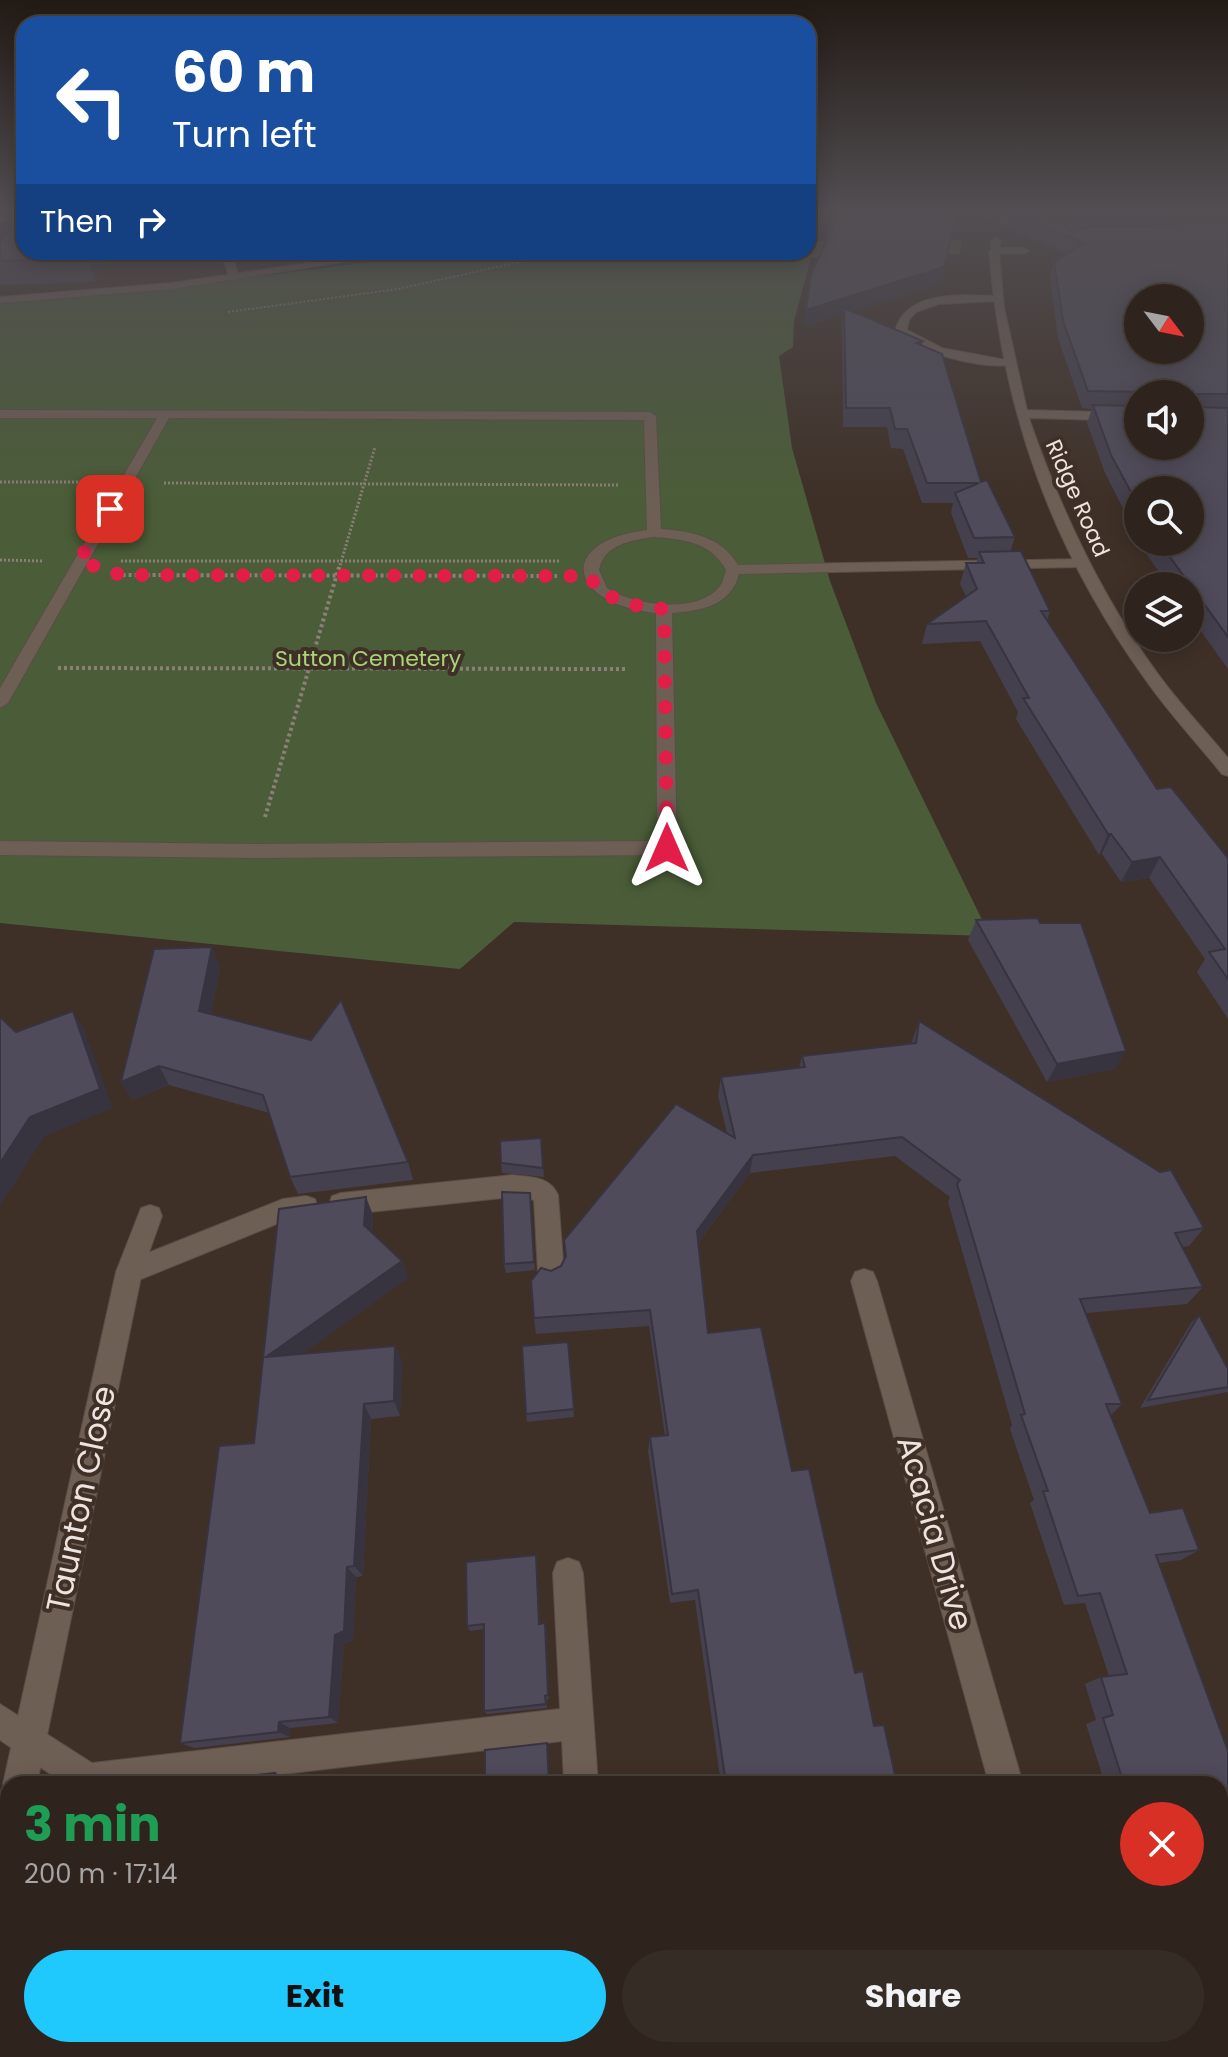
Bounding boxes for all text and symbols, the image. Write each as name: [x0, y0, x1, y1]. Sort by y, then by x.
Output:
text: 60 m: [172, 33, 315, 112]
icon: left: [40, 48, 144, 152]
text: Turn left: [172, 109, 317, 160]
text: Then: [40, 200, 113, 243]
icon: right: [129, 200, 173, 244]
north arrow: [1124, 284, 1204, 364]
map controls: [1124, 284, 1204, 652]
button: sound: [1124, 380, 1204, 460]
street label: Ridge Road: [1038, 435, 1117, 562]
pin: [76, 475, 144, 543]
button: search: [1124, 476, 1204, 556]
icon: arrive: [88, 487, 132, 531]
button: layers: [1124, 572, 1204, 652]
park label: Sutton Cemetery: [275, 643, 462, 674]
position arrow: [625, 806, 709, 890]
street label: Taunton Close: [35, 1381, 126, 1616]
street label: Acacia Drive: [886, 1430, 985, 1635]
text: 3 min: [24, 1791, 161, 1858]
button: close: [1120, 1802, 1204, 1886]
text: 200 m · 17:14: [24, 1856, 177, 1892]
button: Exit: [24, 1950, 606, 2042]
button: Share: [622, 1950, 1204, 2042]

